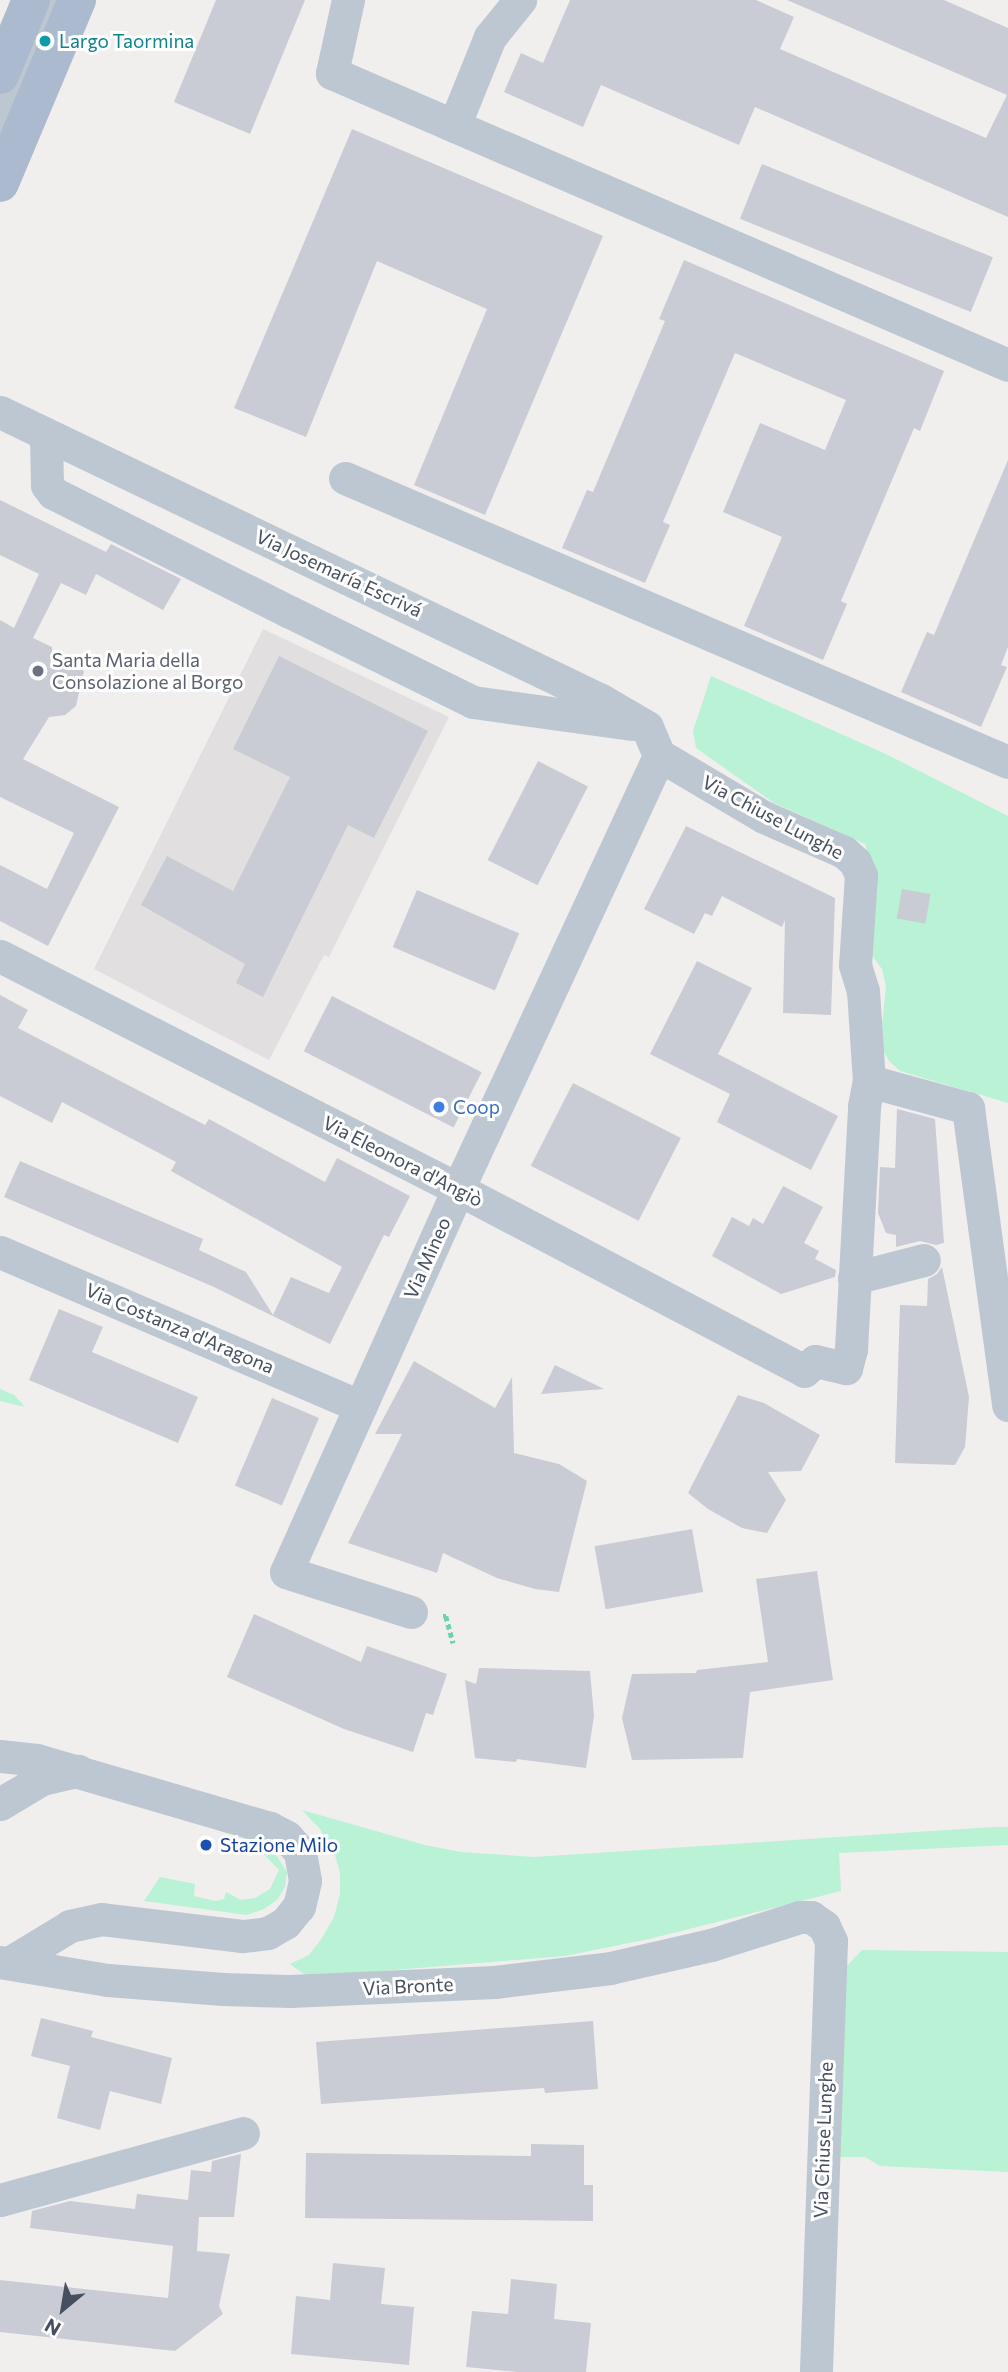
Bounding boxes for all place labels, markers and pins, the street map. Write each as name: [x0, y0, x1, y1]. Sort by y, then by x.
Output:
place label: Largo Taormina: [59, 30, 194, 52]
marker: Largo Taormina: [37, 33, 53, 49]
place label: Santa Maria della Consolazione al Borgo: [52, 649, 243, 693]
marker: Santa Maria della Consolazione al Borgo: [30, 663, 46, 679]
place label: Coop: [453, 1096, 500, 1118]
marker: Coop: [431, 1099, 447, 1115]
place label: Stazione Milo: [220, 1834, 338, 1856]
marker: Stazione Milo: [198, 1837, 214, 1853]

